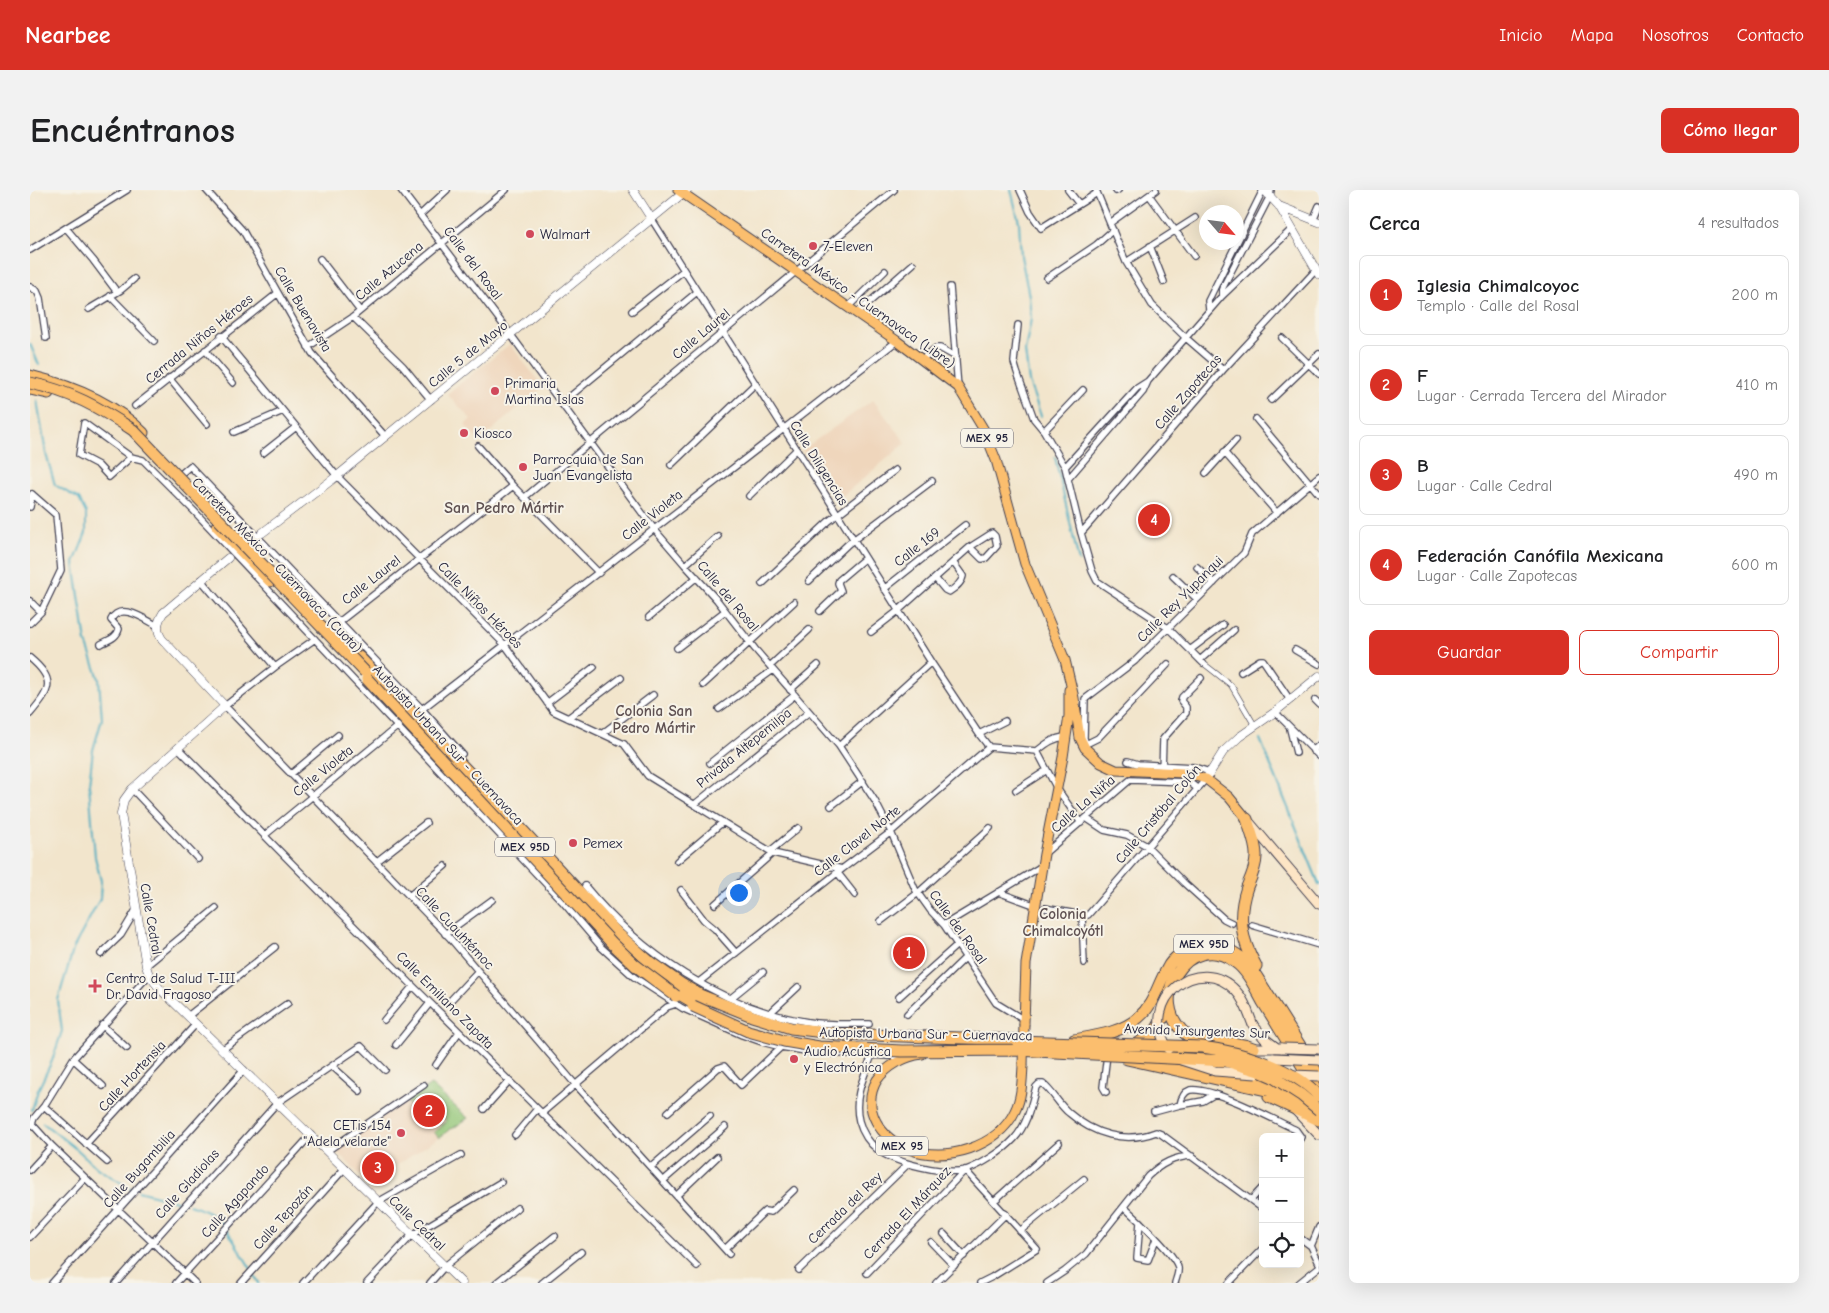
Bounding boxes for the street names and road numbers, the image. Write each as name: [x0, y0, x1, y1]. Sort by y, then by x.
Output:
street label: Calle del Rosal: [440, 223, 506, 303]
street label: Carretera México - Cuernavaca (Libre): [757, 224, 959, 372]
street label: Calle Azucena: [351, 238, 427, 304]
street label: Calle Buenavista: [271, 263, 335, 355]
street label: Cerrada Niños Héroes: [142, 290, 256, 388]
street label: Calle Laurel: [669, 305, 733, 363]
street label: Calle 5 de Mayo: [425, 317, 511, 391]
street label: Calle Zapotecas: [1151, 351, 1225, 433]
street label: Calle Diligencias: [786, 417, 852, 509]
road number: MEX 95: [961, 428, 1013, 448]
street label: Carretera México - Cuernavaca (Cuota): [188, 474, 366, 656]
street label: Calle Violeta: [618, 486, 686, 544]
street label: Calle 169: [890, 524, 944, 570]
street label: Calle Laurel: [338, 552, 404, 608]
street label: Calle Rey Yupanqui: [1133, 552, 1227, 646]
street label: Calle del Rosal: [693, 557, 763, 635]
street label: Calle Niños Héroes: [434, 558, 526, 652]
street label: Autopista Urbana Sur - Cuernavaca: [369, 661, 527, 829]
street label: Privada Altepemilpa: [693, 704, 795, 792]
street label: Calle Violeta: [289, 742, 357, 800]
street label: Calle Cristóbal Colón: [1111, 761, 1205, 867]
street label: Calle La Niña: [1047, 771, 1119, 837]
street label: Calle Clavel Norte: [810, 802, 904, 880]
road number: MEX 95D: [495, 838, 555, 856]
street label: Calle Cedral: [136, 882, 166, 956]
street label: Calle Cuauhtémoc: [412, 883, 498, 973]
street label: Calle del Rosal: [925, 887, 991, 967]
road number: MEX 95D: [1174, 934, 1234, 954]
street label: Calle Emiliano Zapata: [393, 948, 497, 1052]
street label: Avenida Insurgentes Sur: [1124, 1020, 1271, 1042]
street label: Autopista Urbana Sur - Cuernavaca: [819, 1024, 1033, 1044]
street label: Calle Hortensia: [95, 1037, 169, 1115]
street label: Calle Bugambilia: [99, 1126, 179, 1212]
road number: MEX 95: [876, 1136, 928, 1156]
street label: Calle Gladiolas: [151, 1145, 223, 1222]
street label: Calle Agapando: [197, 1161, 273, 1241]
street label: Cerrada El Márquez: [860, 1163, 954, 1263]
street label: Cerrada del Rey: [804, 1168, 886, 1248]
street label: Calle Tepozán: [249, 1181, 317, 1253]
street label: Calle Cedral: [385, 1192, 449, 1254]

